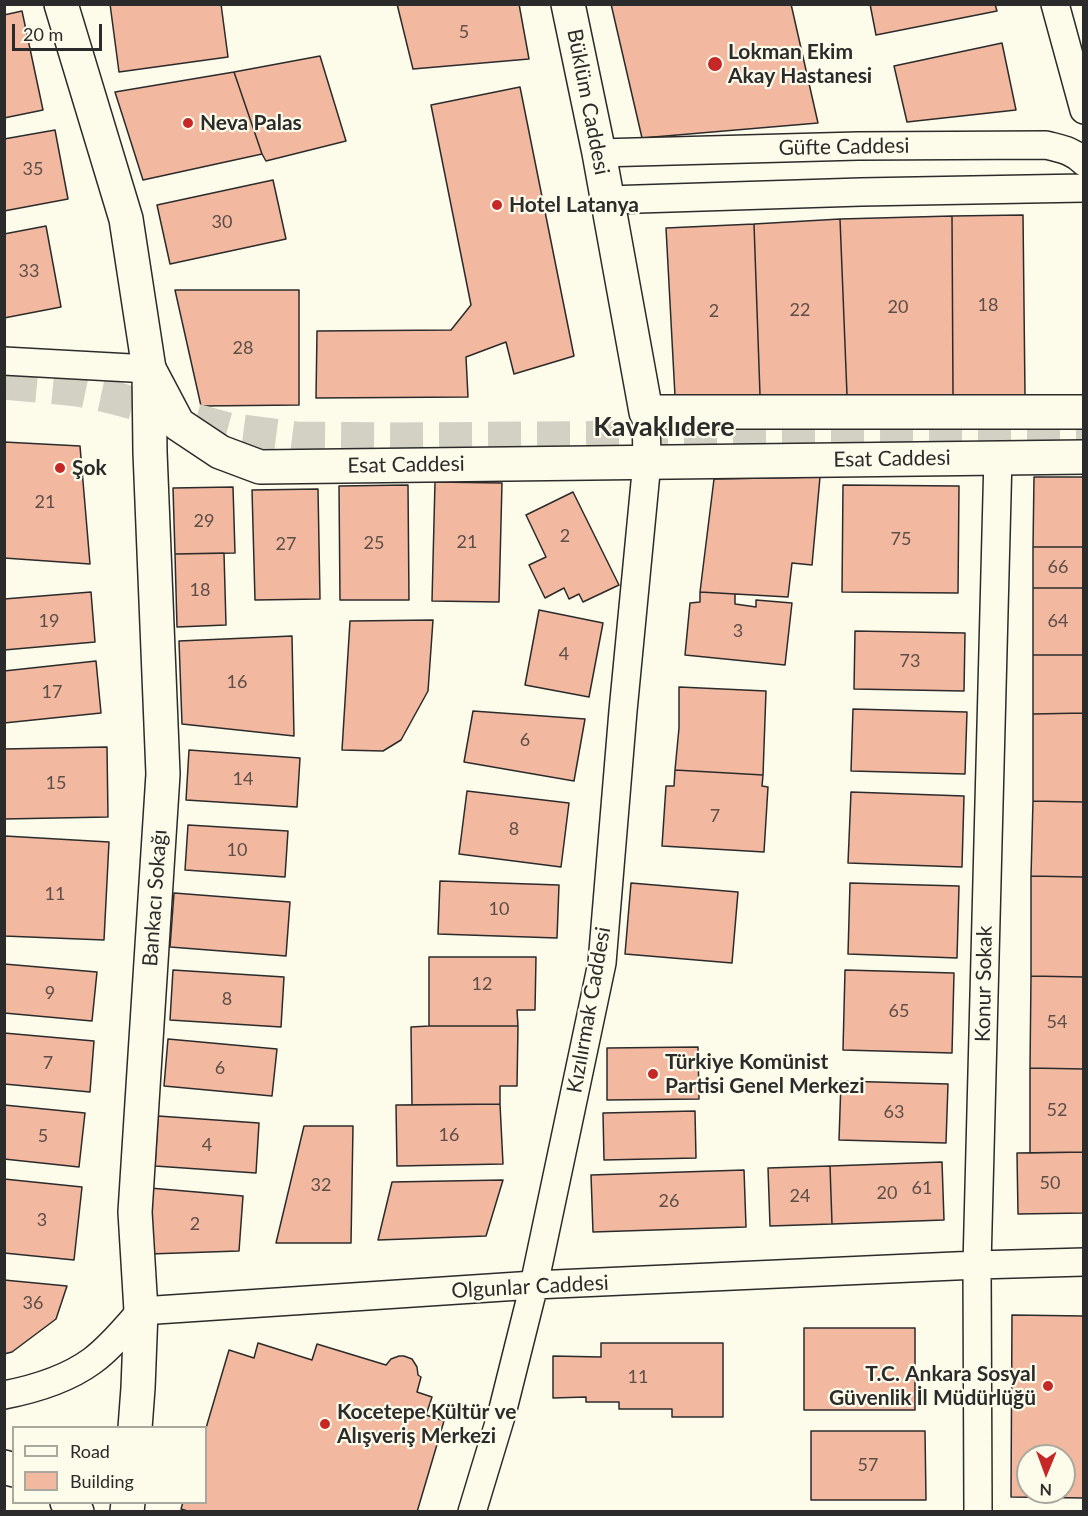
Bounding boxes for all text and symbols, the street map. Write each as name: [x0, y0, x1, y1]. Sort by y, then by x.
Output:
scale bar: [15, 12, 105, 50]
house number: 5: [459, 21, 469, 43]
text: 20 m: [23, 23, 63, 45]
street label: Büklüm Caddesi: [561, 27, 615, 177]
place label: Lokman Ekim Akay Hastanesi: [728, 39, 872, 89]
marker: Lokman Ekim Akay Hastanesi: [706, 55, 724, 73]
place label: Neva Palas: [200, 110, 302, 136]
marker: Neva Palas: [181, 116, 195, 130]
street label: Güfte Caddesi: [778, 133, 910, 161]
house number: 35: [23, 158, 43, 180]
place label: Hotel Latanya: [509, 192, 639, 218]
marker: Hotel Latanya: [490, 198, 504, 212]
house number: 30: [212, 211, 232, 233]
house number: 33: [19, 260, 39, 282]
house number: 18: [978, 294, 998, 316]
house number: 20: [888, 296, 908, 318]
house number: 22: [790, 299, 810, 321]
house number: 2: [709, 300, 719, 322]
house number: 28: [233, 337, 253, 359]
district label: Kavaklıdere: [593, 411, 735, 443]
street label: Esat Caddesi: [833, 445, 951, 473]
street label: Esat Caddesi: [347, 451, 465, 479]
place label: Şok: [72, 455, 107, 481]
marker: Şok: [53, 461, 67, 475]
house number: 21: [35, 491, 55, 513]
house number: 29: [194, 510, 214, 532]
house number: 2: [560, 525, 570, 547]
house number: 75: [891, 528, 911, 550]
house number: 21: [457, 531, 477, 553]
house number: 25: [364, 532, 384, 554]
house number: 27: [276, 533, 296, 555]
house number: 66: [1048, 556, 1068, 578]
house number: 18: [190, 579, 210, 601]
house number: 19: [39, 610, 59, 632]
house number: 64: [1048, 610, 1068, 632]
house number: 3: [733, 620, 743, 642]
house number: 4: [559, 643, 569, 665]
house number: 73: [900, 650, 920, 672]
house number: 16: [227, 671, 247, 693]
house number: 17: [42, 681, 62, 703]
house number: 6: [520, 729, 530, 751]
house number: 14: [233, 768, 253, 790]
house number: 15: [46, 772, 66, 794]
house number: 7: [710, 805, 720, 827]
house number: 8: [509, 818, 519, 840]
street label: Bankacı Sokağı: [138, 829, 172, 967]
house number: 10: [227, 839, 247, 861]
house number: 11: [45, 883, 65, 905]
house number: 10: [489, 898, 509, 920]
street label: Kızılırmak Caddesi: [562, 925, 616, 1095]
street label: Konur Sokak: [970, 926, 998, 1042]
house number: 12: [472, 973, 492, 995]
house number: 9: [45, 982, 55, 1004]
house number: 8: [222, 988, 232, 1010]
house number: 65: [889, 1000, 909, 1022]
house number: 54: [1047, 1011, 1067, 1033]
place label: Türkiye Komünist Partisi Genel Merkezi: [665, 1049, 864, 1099]
house number: 7: [43, 1052, 53, 1074]
house number: 6: [215, 1057, 225, 1079]
marker: Türkiye Komünist Partisi Genel Merkezi: [646, 1067, 660, 1081]
house number: 52: [1047, 1099, 1067, 1121]
house number: 63: [884, 1101, 904, 1123]
house number: 16: [439, 1124, 459, 1146]
house number: 5: [38, 1125, 48, 1147]
house number: 4: [202, 1134, 212, 1156]
house number: 50: [1040, 1172, 1060, 1194]
house number: 32: [311, 1174, 331, 1196]
house number: 61: [912, 1177, 932, 1199]
house number: 20: [877, 1182, 897, 1204]
house number: 24: [790, 1185, 810, 1207]
house number: 26: [659, 1190, 679, 1212]
house number: 3: [37, 1209, 47, 1231]
house number: 2: [190, 1213, 200, 1235]
street label: Olgunlar Caddesi: [451, 1270, 609, 1304]
house number: 36: [23, 1292, 43, 1314]
place label: T.C. Ankara Sosyal Güvenlik İl Müdürlüğü: [829, 1361, 1036, 1411]
house number: 11: [628, 1366, 648, 1388]
marker: T.C. Ankara Sosyal Güvenlik İl Müdürlüğü: [1041, 1379, 1055, 1393]
place label: Kocetepe Kültür ve Alışveriş Merkezi: [337, 1399, 516, 1449]
marker: Kocetepe Kültür ve Alışveriş Merkezi: [318, 1417, 332, 1431]
legend: [12, 1426, 207, 1504]
text: Road: [70, 1440, 110, 1462]
north arrow: [1016, 1444, 1076, 1504]
house number: 57: [858, 1454, 878, 1476]
text: Building: [70, 1470, 134, 1492]
text: N: [1039, 1481, 1052, 1500]

